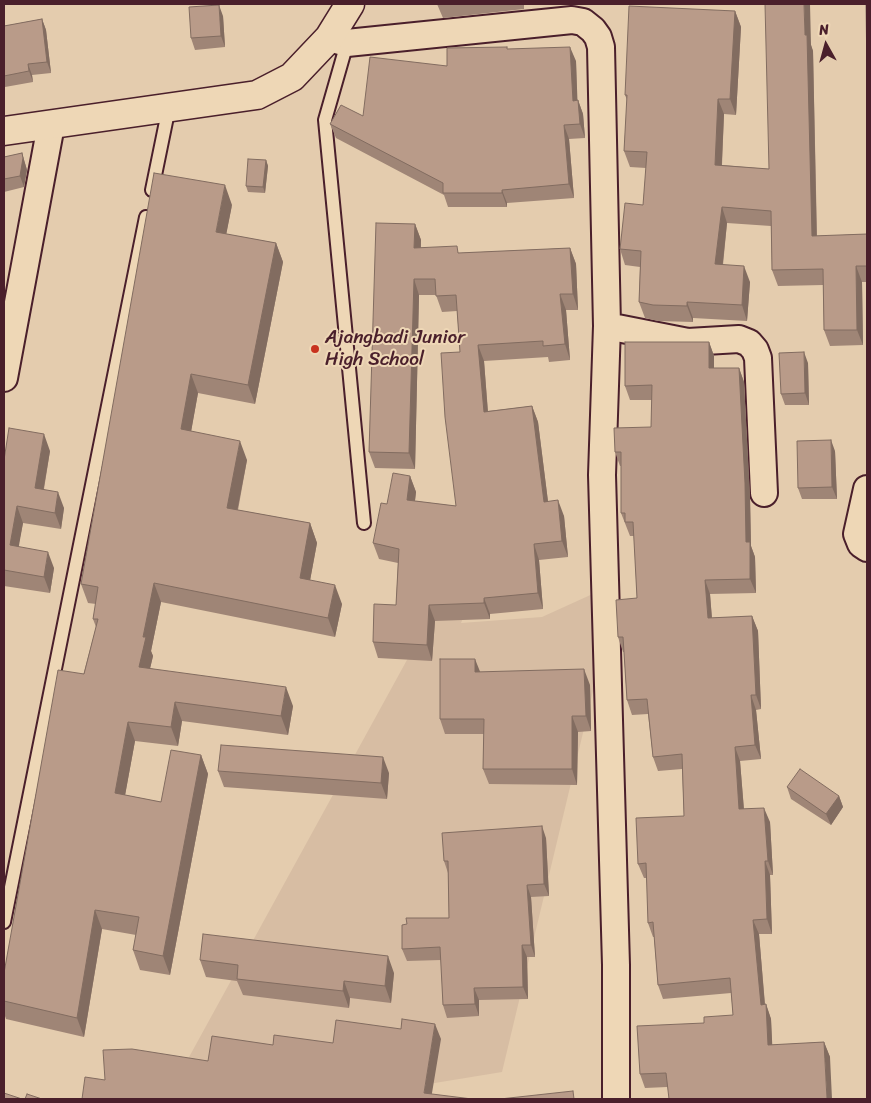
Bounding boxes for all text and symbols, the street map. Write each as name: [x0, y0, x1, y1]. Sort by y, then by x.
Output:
text: N: [818, 17, 830, 43]
north arrow: [801, 20, 851, 70]
place label: Ajangbadi Junior High School: [325, 327, 465, 371]
marker: Ajangbadi Junior High School: [309, 343, 321, 355]

